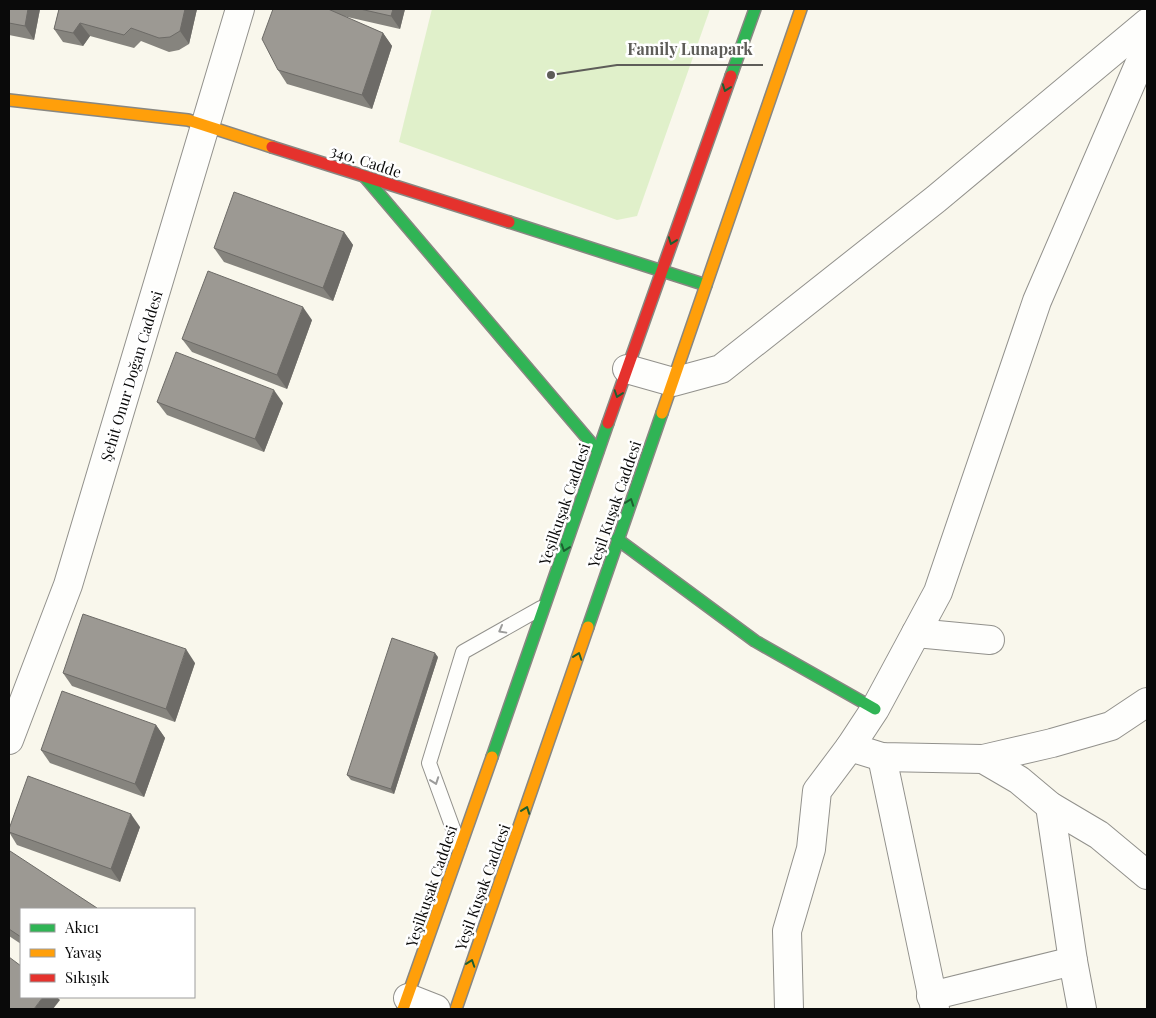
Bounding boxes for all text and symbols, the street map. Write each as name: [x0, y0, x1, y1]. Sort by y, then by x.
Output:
callout: Family Lunapark: [617, 34, 763, 65]
text: Family Lunapark: [627, 38, 753, 59]
one-way arrow: [722, 83, 732, 91]
street label: 340. Cadde: [328, 140, 404, 182]
one-way arrow: [668, 236, 678, 244]
street label: Şehit Onur Doğan Caddesi: [95, 288, 167, 464]
one-way arrow: [614, 389, 624, 398]
street label: Yeşil Kuşak Caddesi: [583, 437, 645, 571]
street label: Yeşilkuşak Caddesi: [533, 440, 594, 569]
one-way arrow: [625, 499, 635, 507]
one-way arrow: [561, 543, 571, 551]
one-way arrow: [498, 624, 507, 634]
one-way arrow: [572, 652, 582, 661]
one-way arrow: [429, 776, 439, 785]
one-way arrow: [520, 806, 530, 815]
street label: Yeşil Kuşak Caddesi: [450, 821, 514, 954]
street label: Yeşilkuşak Caddesi: [400, 822, 461, 951]
legend: [20, 908, 195, 998]
text: Akıcı: [64, 917, 99, 937]
text: Yavaş: [64, 942, 102, 962]
one-way arrow: [465, 959, 475, 968]
text: Sıkışık: [65, 967, 110, 987]

